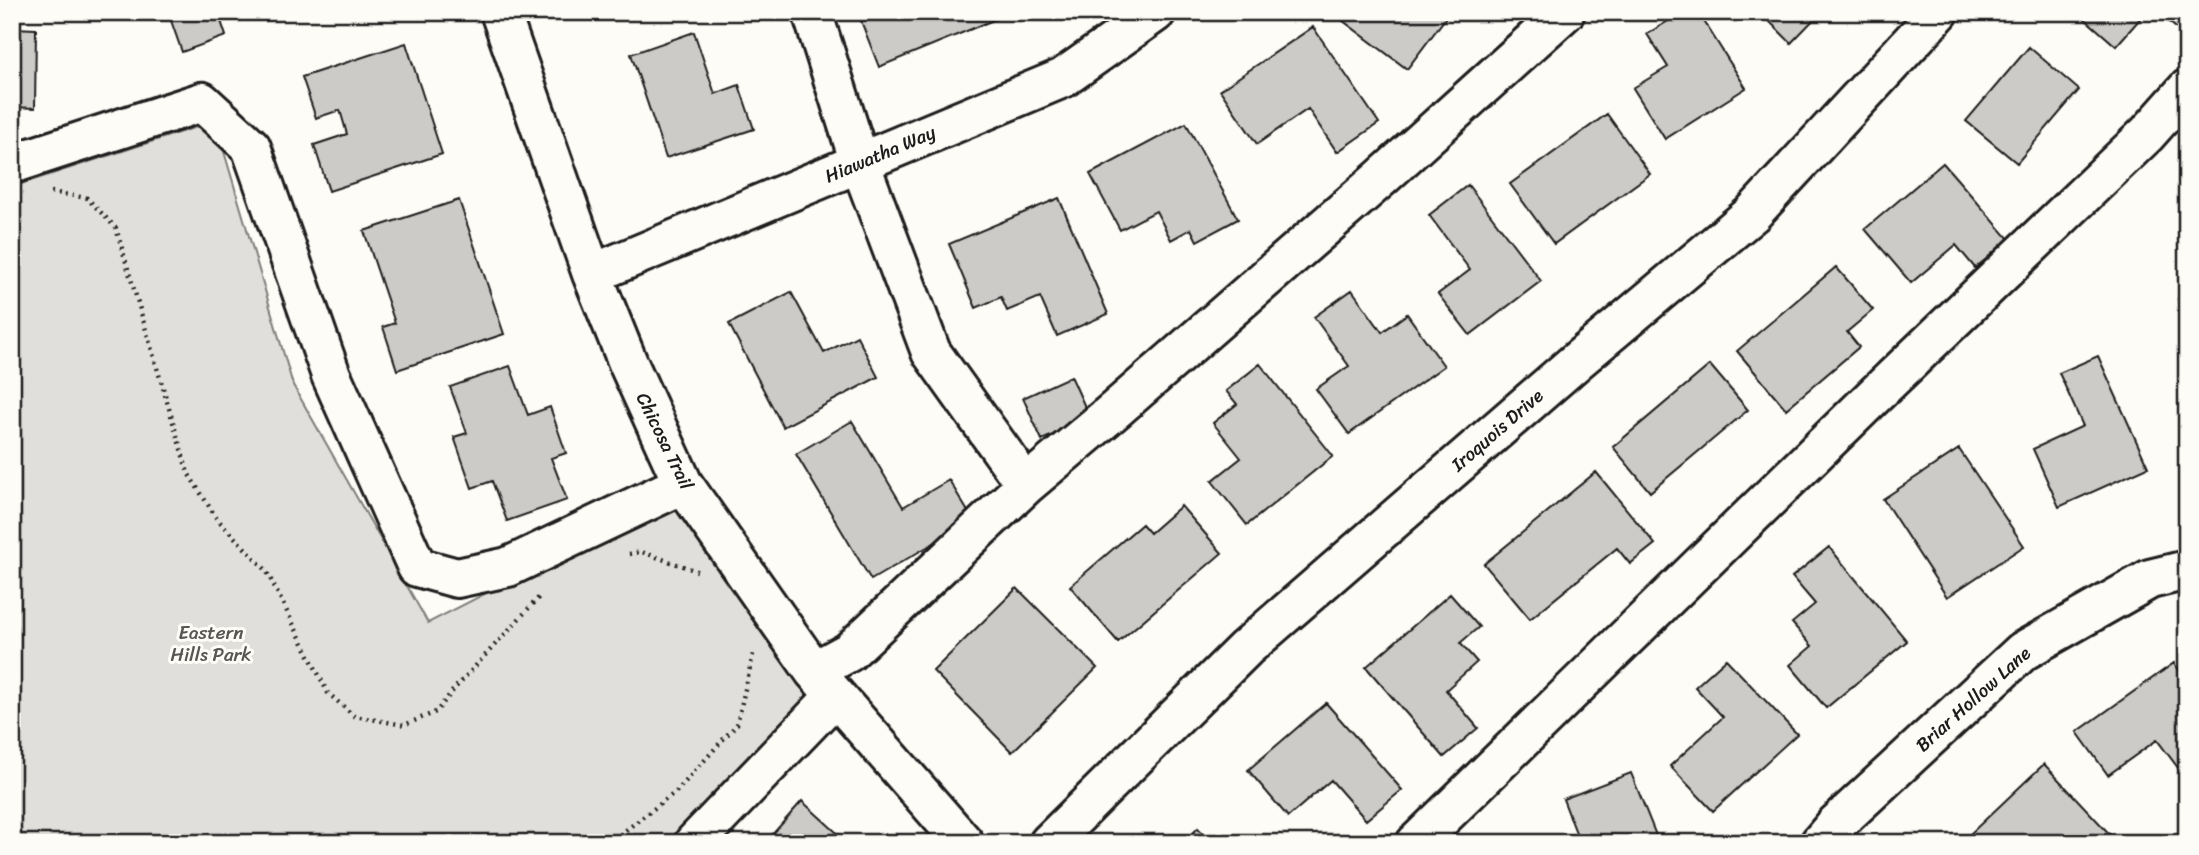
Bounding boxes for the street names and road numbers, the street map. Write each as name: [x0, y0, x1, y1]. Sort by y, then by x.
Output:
street label: Hiawatha Way: [819, 116, 941, 192]
street label: Iroquois Drive: [1442, 380, 1551, 481]
street label: Chicosa Trail: [627, 386, 703, 496]
street label: Briar Hollow Lane: [1908, 638, 2038, 760]

